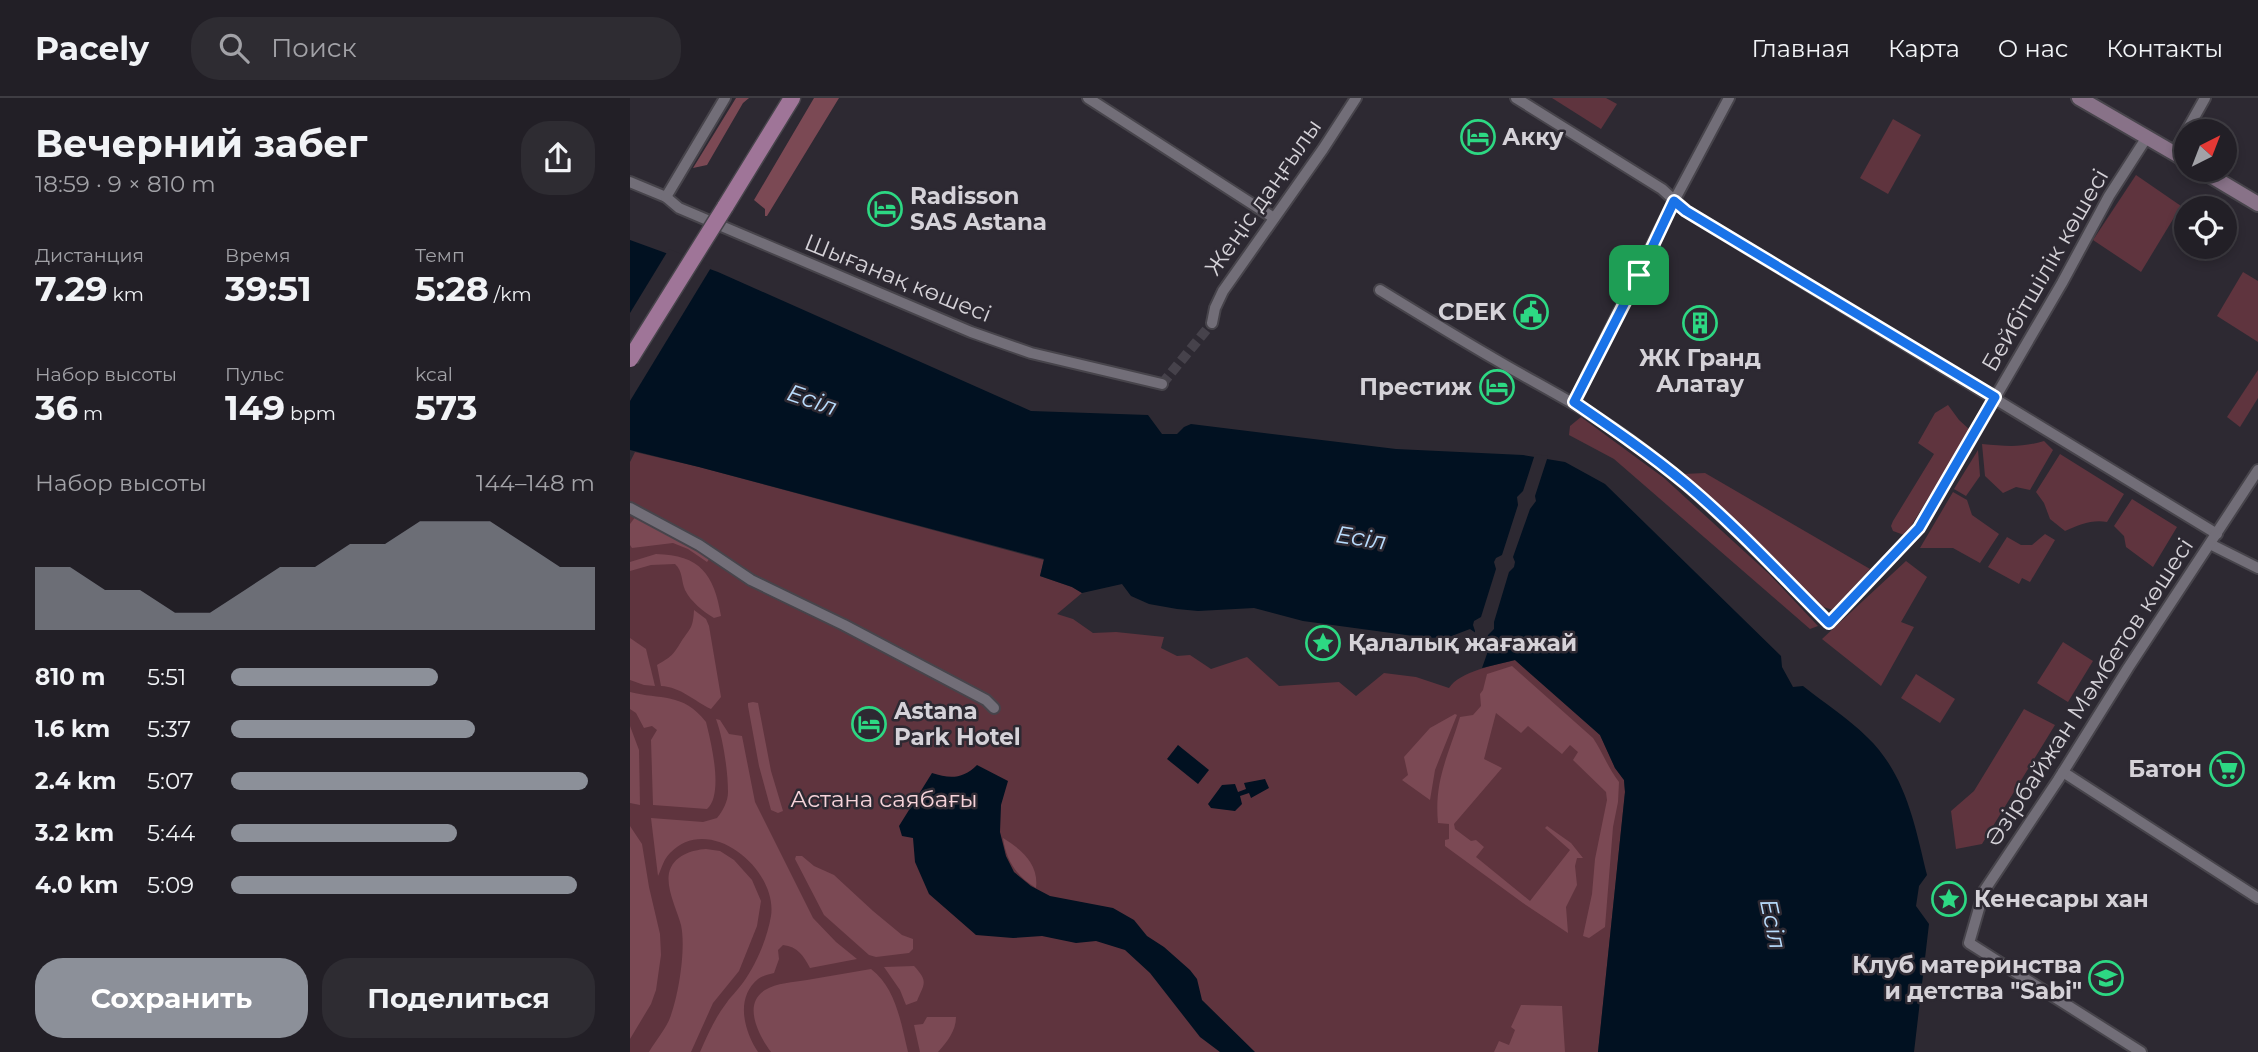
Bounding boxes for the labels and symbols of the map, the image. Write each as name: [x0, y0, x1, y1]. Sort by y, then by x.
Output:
street label: Жеңіс даңғылы: [1199, 113, 1327, 281]
hotel icon: Акку: [1459, 118, 1497, 156]
north arrow: [2174, 119, 2236, 182]
place label: Акку: [1502, 123, 1564, 151]
street label: Бейбітшілік көшесі: [1976, 164, 2114, 376]
place label: Radisson SAS Astana: [910, 182, 1047, 236]
hotel icon: Radisson SAS Astana: [866, 190, 904, 228]
street label: Шығанақ көшесі: [801, 228, 995, 328]
pin: [1609, 245, 1669, 305]
public building icon: CDEK: [1512, 293, 1550, 331]
place label: CDEK: [1438, 298, 1507, 326]
building icon: ЖК Гранд Алатау: [1681, 304, 1719, 342]
place label: ЖК Гранд Алатау: [1639, 344, 1761, 398]
hotel icon: Престиж: [1478, 368, 1516, 406]
place label: Престиж: [1359, 373, 1472, 401]
water label: Есіл: [783, 377, 841, 422]
water label: Есіл: [1334, 519, 1389, 556]
street label: Әзірбайжан Мәмбетов көшесі: [1979, 533, 2199, 851]
place icon: Қалалық жағажай: [1304, 624, 1342, 662]
place label: Қалалық жағажай: [1348, 629, 1577, 657]
place label: Astana Park Hotel: [893, 697, 1021, 751]
hotel icon: Astana Park Hotel: [850, 705, 888, 743]
supermarket icon: Батон: [2208, 750, 2246, 788]
place label: Батон: [2128, 755, 2202, 783]
park label: Астана саябағы: [790, 785, 978, 813]
place icon: Кенесары хан: [1930, 880, 1968, 918]
place label: Кенесары хан: [1974, 885, 2149, 913]
water label: Есіл: [1754, 896, 1793, 952]
place label: Клуб материнства и детства "Sabi": [1852, 951, 2082, 1005]
school or university icon: Клуб материнства и детства "Sabi": [2087, 959, 2125, 997]

